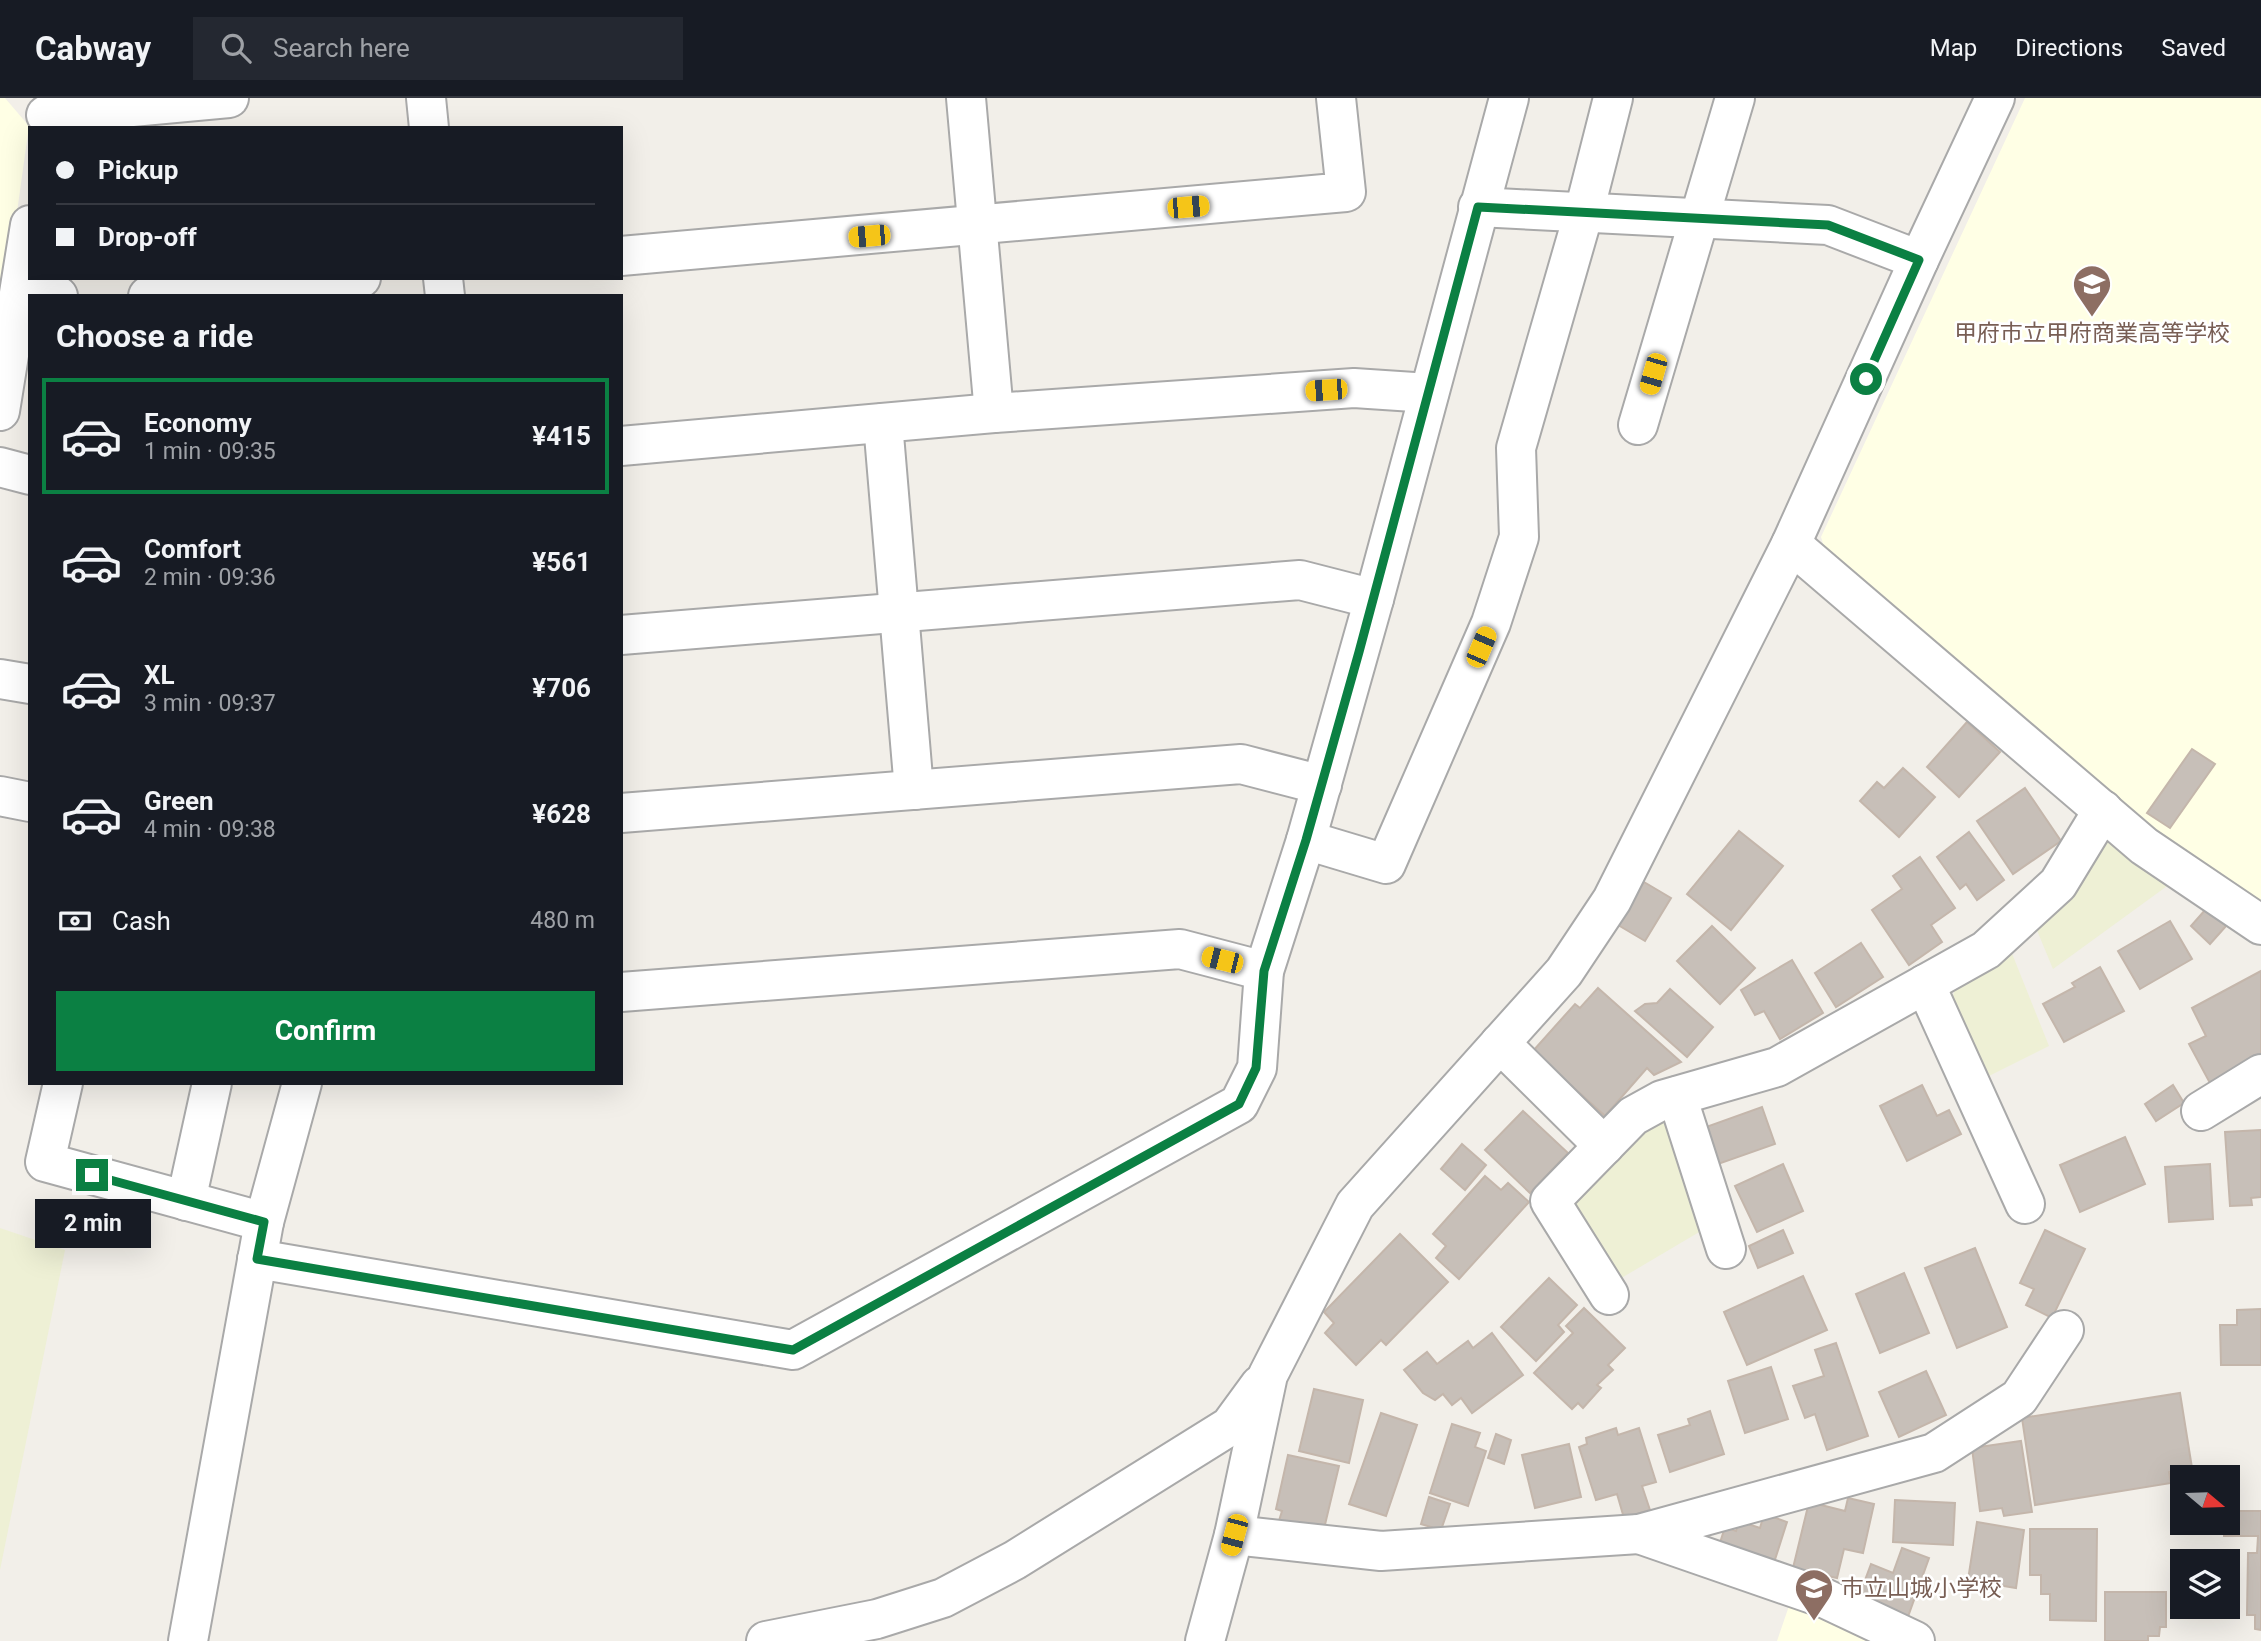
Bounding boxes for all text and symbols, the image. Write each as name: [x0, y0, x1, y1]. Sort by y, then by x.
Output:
search box: [193, 17, 683, 80]
text: Cabway: [35, 29, 151, 68]
icon: search: [217, 29, 255, 67]
text: Search here: [273, 33, 410, 63]
text: Map: [1930, 34, 1977, 62]
text: Directions: [2015, 34, 2123, 62]
text: Saved: [2161, 34, 2226, 62]
text: Pickup: [98, 155, 178, 185]
car: [1167, 195, 1210, 219]
text: Drop-off: [98, 222, 197, 252]
car: [848, 224, 891, 248]
school or university icon: 甲府市立甲府商業高等学校: [2071, 263, 2113, 318]
text: Choose a ride: [56, 317, 253, 355]
place label: 甲府市立甲府商業高等学校: [1954, 320, 2230, 347]
car: [1638, 351, 1669, 397]
route start: [1850, 363, 1882, 395]
car: [1305, 378, 1348, 402]
icon: car: [60, 405, 123, 468]
text: Economy: [144, 408, 251, 438]
text: ¥415: [532, 421, 591, 451]
text: 1 min · 09:35: [144, 438, 276, 465]
icon: car: [60, 531, 123, 594]
text: Comfort: [144, 534, 241, 564]
text: ¥561: [532, 547, 591, 577]
text: 2 min · 09:36: [144, 564, 276, 591]
car: [1464, 624, 1499, 670]
icon: car: [60, 657, 123, 720]
text: XL: [144, 660, 175, 690]
text: ¥706: [532, 673, 591, 703]
text: 3 min · 09:37: [144, 690, 276, 717]
icon: car: [60, 783, 123, 846]
text: Green: [144, 786, 214, 816]
text: ¥628: [532, 799, 591, 829]
text: 4 min · 09:38: [144, 816, 276, 843]
icon: cash: [56, 902, 94, 940]
text: Cash: [112, 906, 171, 936]
text: 480 m: [530, 907, 595, 934]
car: [1200, 945, 1245, 975]
button: Confirm: [56, 991, 595, 1071]
route end: [76, 1159, 108, 1191]
callout: 2 min: [34, 1200, 150, 1248]
text: 2 min: [64, 1210, 122, 1237]
north arrow: [2170, 1465, 2240, 1535]
map controls: [2170, 1465, 2240, 1619]
car: [1219, 1512, 1250, 1558]
button: layers: [2170, 1549, 2240, 1619]
school or university icon: 市立山城小学校: [1793, 1567, 1835, 1622]
place label: 市立山城小学校: [1841, 1575, 2002, 1602]

